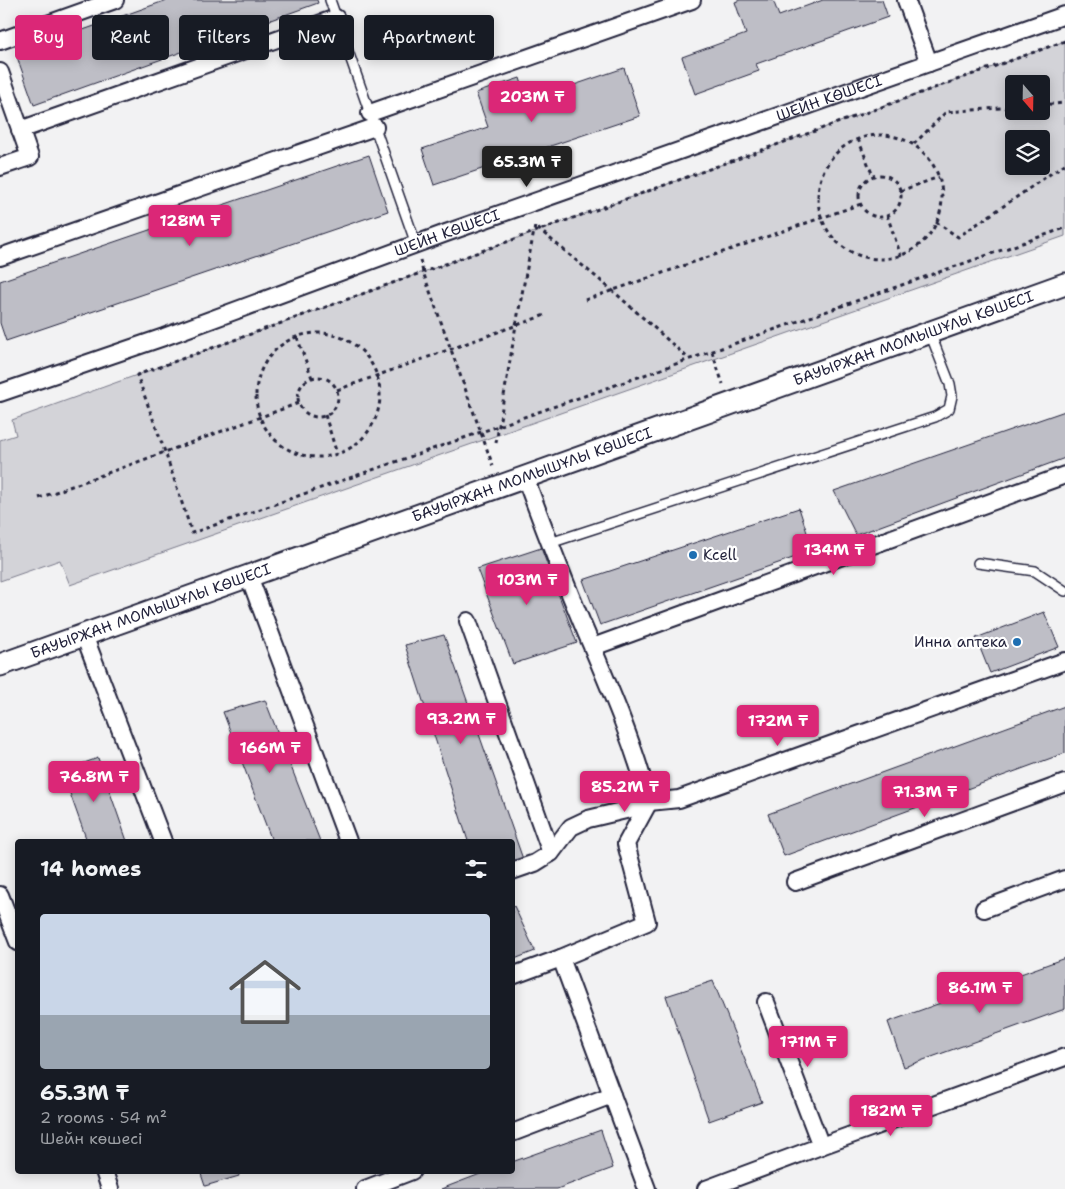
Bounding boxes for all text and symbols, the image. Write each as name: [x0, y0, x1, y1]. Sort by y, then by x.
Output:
chip: Buy: [15, 15, 82, 60]
chip: Rent: [92, 15, 169, 60]
chip: Filters: [179, 15, 269, 60]
chip: New: [279, 15, 354, 60]
chip: Apartment: [364, 15, 494, 60]
street label: ШЕЙН КӨШЕСІ: [774, 70, 885, 126]
north arrow: [1005, 75, 1050, 120]
map controls: [1005, 75, 1050, 175]
pin: 203M ₸: [491, 80, 573, 123]
text: 203M ₸: [500, 86, 564, 107]
button: layers: [1005, 130, 1050, 175]
pin: 65.3M ₸: [481, 146, 573, 188]
text: 65.3M ₸: [493, 151, 561, 172]
pin: 128M ₸: [149, 204, 231, 247]
street label: ШЕЙН КӨШЕСІ: [392, 205, 503, 261]
text: 128M ₸: [160, 210, 220, 231]
street label: БАУЫРЖАН МОМЫШҰЛЫ КӨШЕСІ: [790, 286, 1036, 390]
street label: БАУЫРЖАН МОМЫШҰЛЫ КӨШЕСІ: [409, 423, 655, 527]
pin: 134M ₸: [793, 534, 875, 576]
text: 134M ₸: [803, 539, 865, 560]
place label: Kcell: [703, 545, 737, 565]
marker: Kcell: [687, 549, 699, 561]
street label: БАУЫРЖАН МОМЫШҰЛЫ КӨШЕСІ: [28, 559, 273, 663]
pin: 103M ₸: [486, 564, 568, 606]
text: 103M ₸: [497, 569, 557, 590]
place label: Инна аптека: [914, 632, 1008, 652]
marker: Инна аптека: [1011, 636, 1023, 648]
pin: 93.2M ₸: [415, 702, 507, 745]
pin: 172M ₸: [737, 704, 819, 747]
text: 93.2M ₸: [426, 708, 496, 729]
text: 172M ₸: [748, 710, 808, 731]
pin: 166M ₸: [229, 732, 311, 774]
text: 166M ₸: [239, 737, 301, 758]
pin: 76.8M ₸: [48, 760, 140, 803]
text: 76.8M ₸: [59, 766, 129, 787]
pin: 85.2M ₸: [579, 770, 671, 813]
text: 85.2M ₸: [591, 776, 659, 797]
pin: 71.3M ₸: [879, 776, 971, 818]
text: 71.3M ₸: [893, 781, 957, 802]
text: 14 homes: [40, 855, 141, 883]
icon: filters: [462, 855, 490, 883]
icon: home: [220, 947, 310, 1037]
pin: 86.1M ₸: [934, 972, 1026, 1014]
text: 86.1M ₸: [948, 977, 1012, 998]
pin: 171M ₸: [767, 1026, 849, 1068]
text: 171M ₸: [780, 1031, 836, 1052]
text: 65.3M ₸: [40, 1079, 129, 1107]
pin: 182M ₸: [850, 1094, 932, 1137]
text: 182M ₸: [860, 1100, 922, 1121]
text: 2 rooms · 54 m²: [40, 1107, 167, 1128]
text: Шейн көшесі: [40, 1128, 142, 1149]

